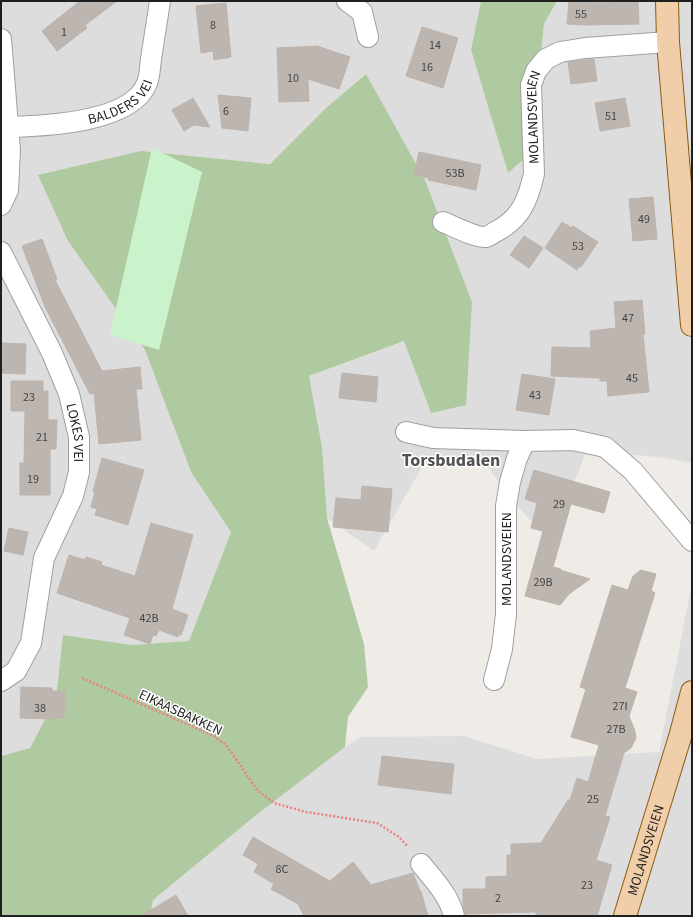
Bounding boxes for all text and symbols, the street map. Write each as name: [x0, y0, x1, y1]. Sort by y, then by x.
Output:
house number: 55: [575, 6, 587, 23]
house number: 8: [210, 17, 216, 34]
house number: 1: [61, 24, 67, 41]
house number: 14: [429, 37, 441, 54]
house number: 16: [421, 59, 433, 76]
street label: MOLANDSVEIEN: [522, 68, 546, 164]
house number: 10: [287, 70, 299, 87]
street label: BALDERS VEI: [86, 77, 158, 130]
house number: 6: [223, 103, 229, 120]
house number: 51: [605, 108, 617, 125]
house number: 53B: [446, 165, 464, 182]
house number: 49: [638, 211, 650, 228]
house number: 53: [572, 238, 584, 255]
house number: 47: [622, 310, 634, 327]
house number: 45: [626, 370, 638, 387]
house number: 43: [529, 387, 541, 404]
house number: 23: [23, 389, 35, 406]
street label: LOKES VEI: [60, 401, 88, 462]
house number: 21: [36, 429, 48, 446]
district label: Torsbudalen: [402, 448, 500, 473]
house number: 19: [27, 471, 39, 488]
house number: 29: [553, 496, 565, 513]
street label: MOLANDSVEIEN: [497, 512, 517, 606]
house number: 29B: [534, 574, 552, 591]
house number: 42B: [140, 610, 158, 627]
street label: EIKAASBAKKEN: [136, 685, 226, 741]
house number: 27I: [612, 698, 628, 715]
house number: 38: [34, 700, 46, 717]
house number: 27B: [607, 721, 625, 738]
house number: 25: [587, 791, 599, 808]
street label: MOLANDSVEIEN: [623, 803, 670, 898]
house number: 8C: [276, 861, 289, 878]
house number: 23: [581, 877, 593, 894]
house number: 2: [495, 890, 501, 907]

